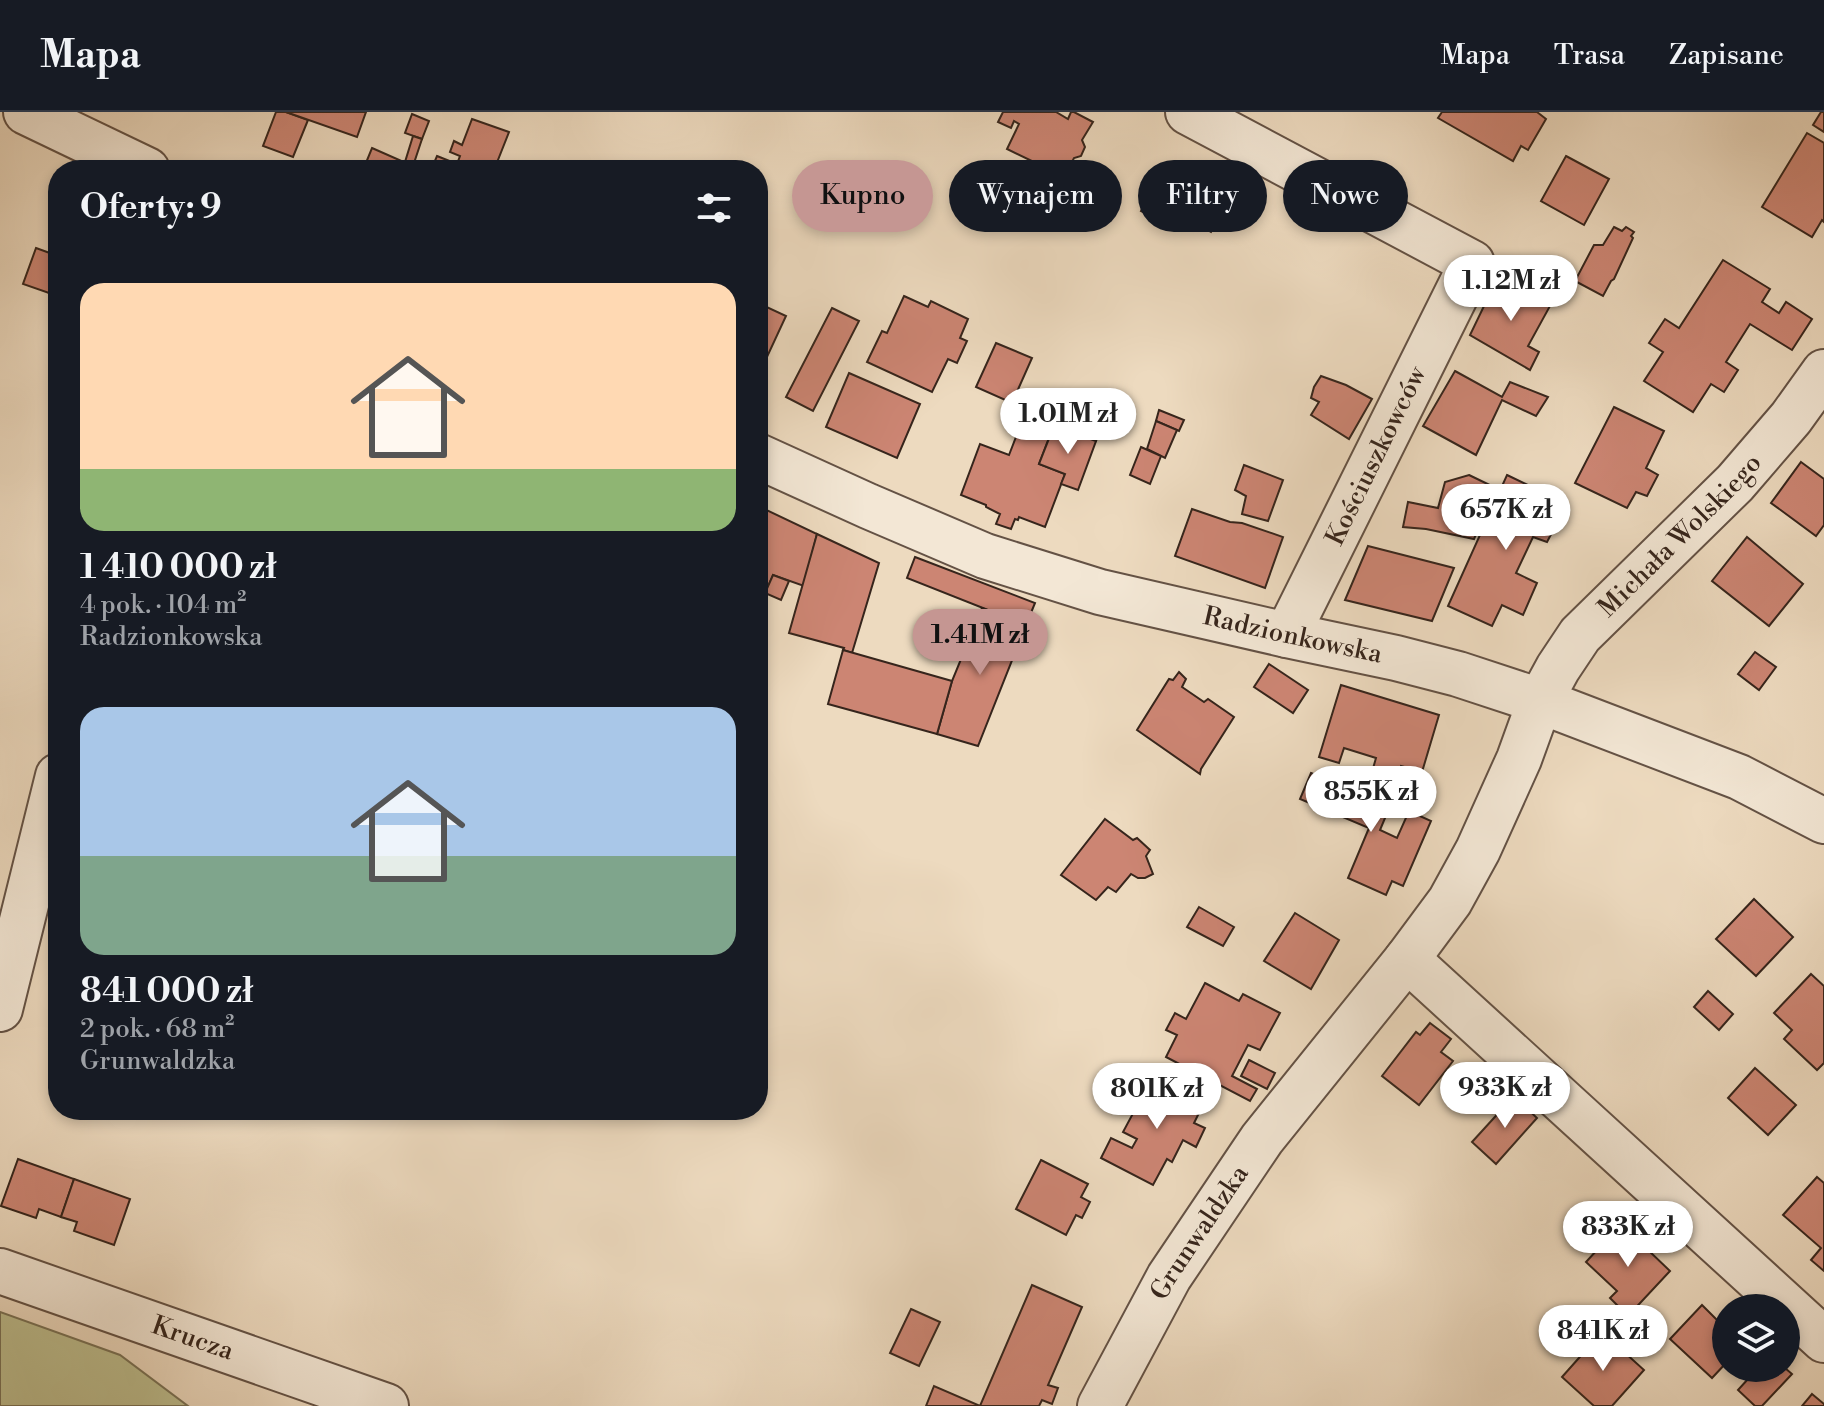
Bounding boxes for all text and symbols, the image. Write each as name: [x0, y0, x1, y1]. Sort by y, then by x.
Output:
text: Mapa: [40, 32, 140, 79]
text: Mapa: [1441, 38, 1510, 73]
text: Trasa: [1554, 38, 1625, 73]
text: Zapisane: [1669, 38, 1784, 73]
chip: Kupno: [792, 160, 933, 232]
chip: Wynajem: [949, 160, 1122, 232]
chip: Filtry: [1138, 160, 1267, 232]
chip: Nowe: [1283, 160, 1408, 232]
icon: filters: [692, 186, 736, 230]
text: Oferty: 9: [80, 187, 222, 229]
pin: 1.12M zł: [1428, 255, 1594, 323]
text: 1.12M zł: [1462, 265, 1560, 297]
icon: home: [336, 335, 480, 479]
street label: Kościuszkowców: [1319, 360, 1434, 551]
pin: 1.01M zł: [985, 388, 1151, 456]
text: 1.01M zł: [1018, 398, 1118, 430]
street label: Michała Wolskiego: [1592, 447, 1769, 624]
pin: 657K zł: [1432, 484, 1580, 552]
text: 657K zł: [1459, 494, 1553, 526]
text: 1 410 000 zł: [80, 547, 277, 589]
text: 4 pok. · 104 m²: [80, 589, 246, 621]
street label: Radzionkowska: [1200, 600, 1386, 671]
pin: 1.41M zł: [897, 609, 1063, 677]
text: 1.41M zł: [931, 619, 1029, 651]
text: Radzionkowska: [80, 621, 262, 653]
icon: home: [336, 759, 480, 903]
pin: 855K zł: [1297, 766, 1445, 834]
text: 855K zł: [1324, 776, 1418, 808]
text: 841 000 zł: [80, 971, 253, 1013]
text: 2 pok. · 68 m²: [80, 1013, 234, 1045]
text: Grunwaldzka: [80, 1045, 235, 1077]
pin: 933K zł: [1431, 1062, 1579, 1130]
pin: 801K zł: [1083, 1063, 1231, 1131]
text: 933K zł: [1458, 1072, 1552, 1104]
text: 801K zł: [1110, 1073, 1204, 1105]
street label: Grunwaldzka: [1144, 1158, 1256, 1306]
pin: 833K zł: [1554, 1201, 1702, 1269]
text: 833K zł: [1581, 1211, 1675, 1243]
map controls: [1712, 1294, 1800, 1382]
button: layers: [1712, 1294, 1800, 1382]
pin: 841K zł: [1529, 1305, 1677, 1373]
street label: Krucza: [147, 1309, 239, 1368]
text: 841K zł: [1557, 1315, 1649, 1347]

